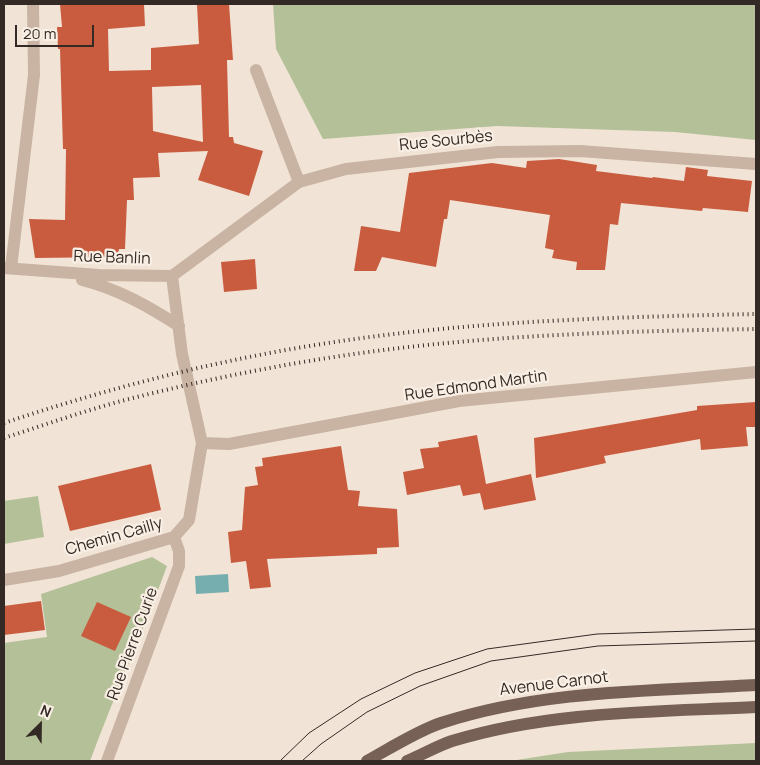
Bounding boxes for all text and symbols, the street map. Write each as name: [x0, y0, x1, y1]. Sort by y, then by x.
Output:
scale bar: [18, 15, 96, 47]
text: 20 m: [23, 23, 56, 44]
street label: Rue Sourbès: [398, 127, 494, 155]
street label: Rue Banlin: [73, 247, 151, 269]
street label: Rue Edmond Martin: [404, 367, 548, 405]
street label: Chemin Cailly: [63, 514, 165, 560]
street label: Rue Pierre Curie: [104, 585, 162, 703]
street label: Avenue Carnot: [499, 668, 609, 700]
north arrow: [15, 700, 65, 750]
text: N: [38, 700, 54, 721]

